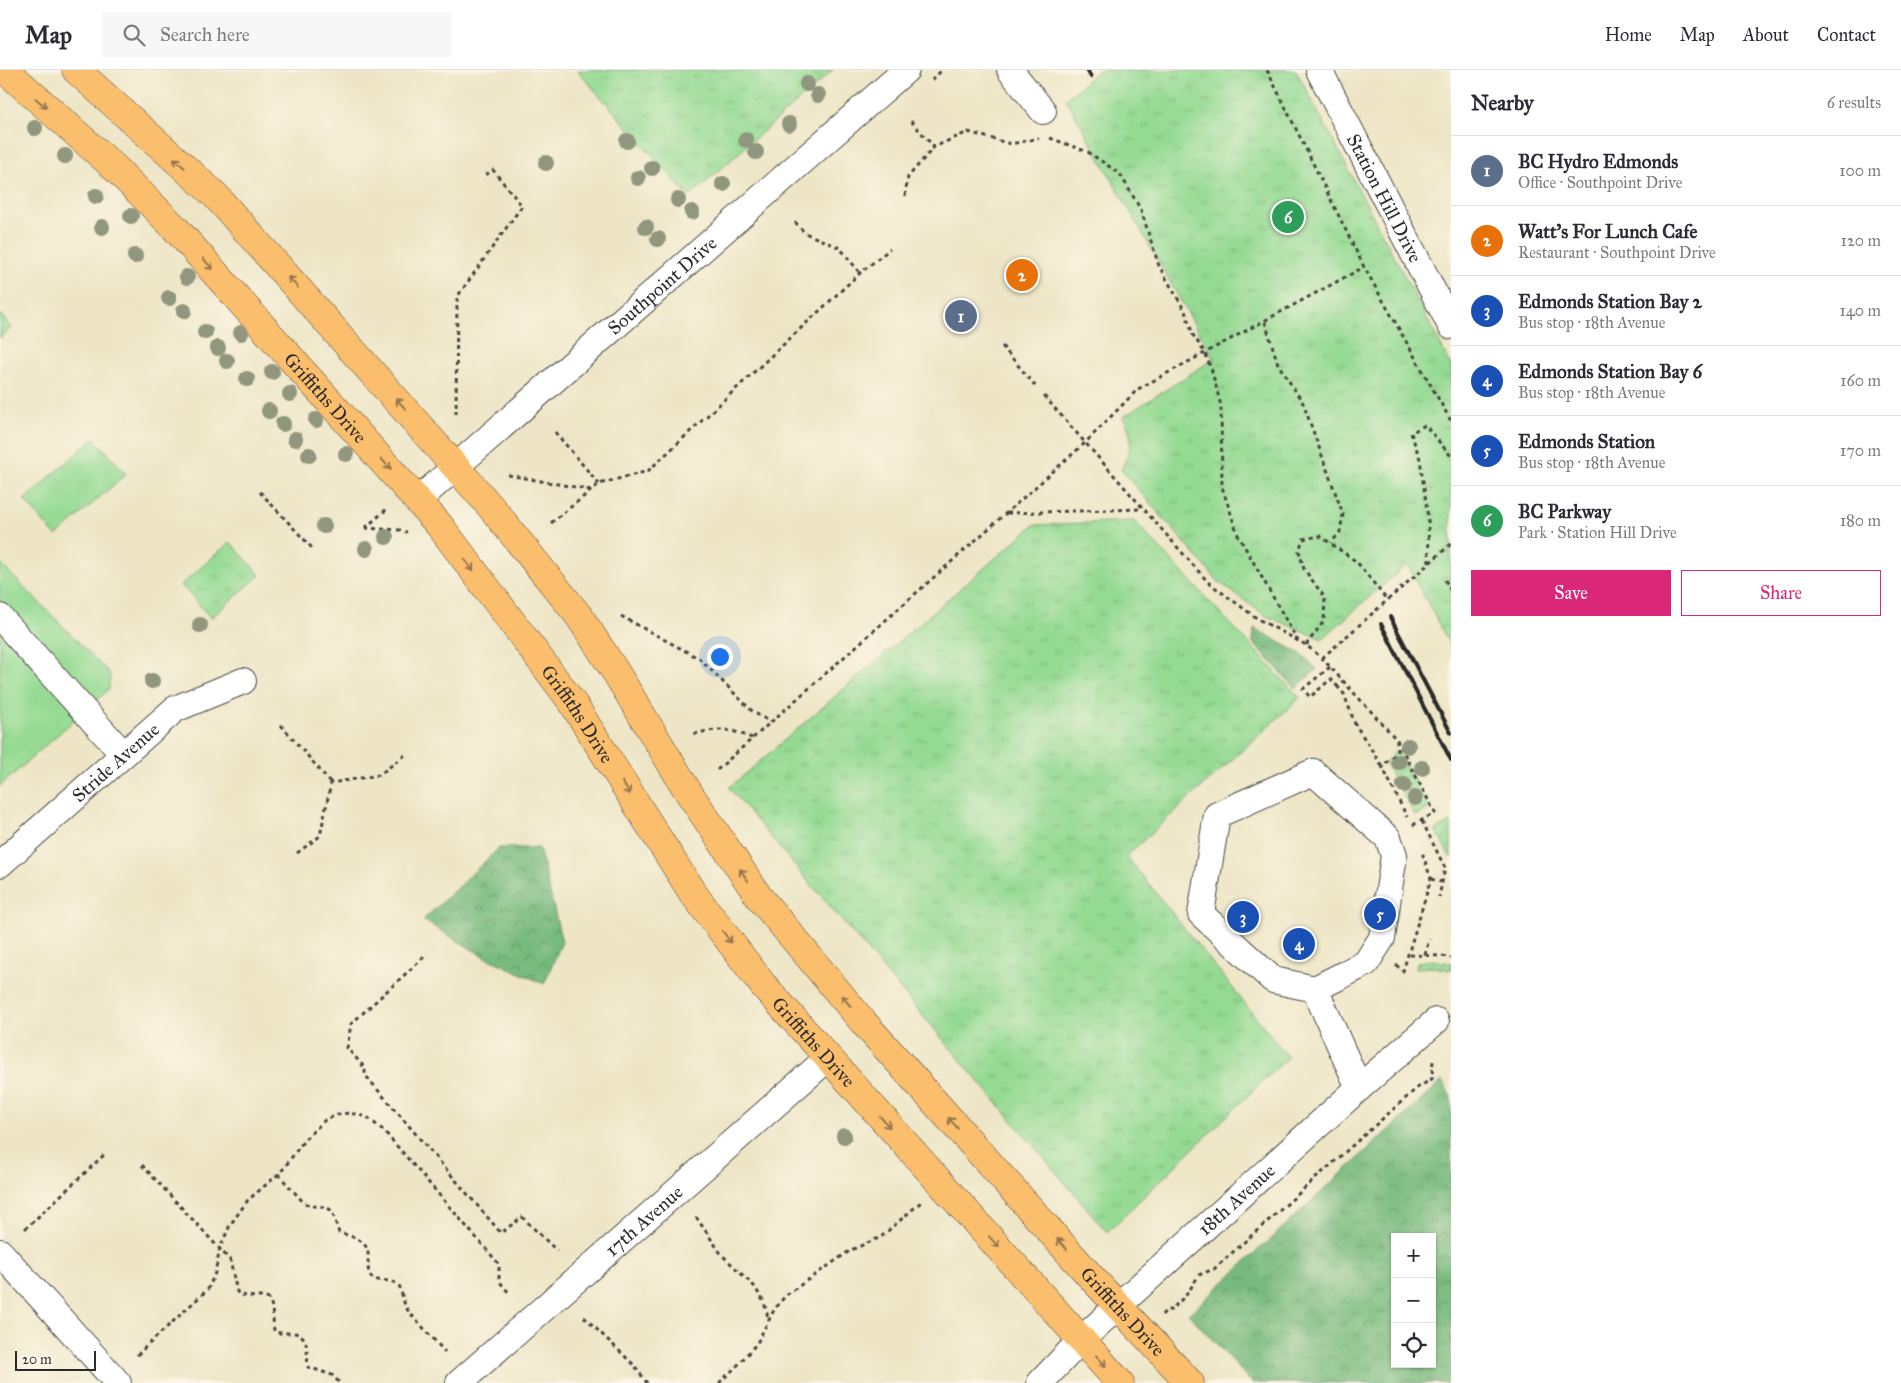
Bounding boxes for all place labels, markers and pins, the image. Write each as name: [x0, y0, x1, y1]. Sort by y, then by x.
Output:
pin: 6: [1272, 198, 1304, 236]
pin: 2: [1006, 256, 1038, 294]
pin: 1: [945, 297, 977, 335]
pin: 5: [1364, 895, 1396, 933]
pin: 3: [1227, 898, 1259, 936]
pin: 4: [1283, 925, 1315, 963]

